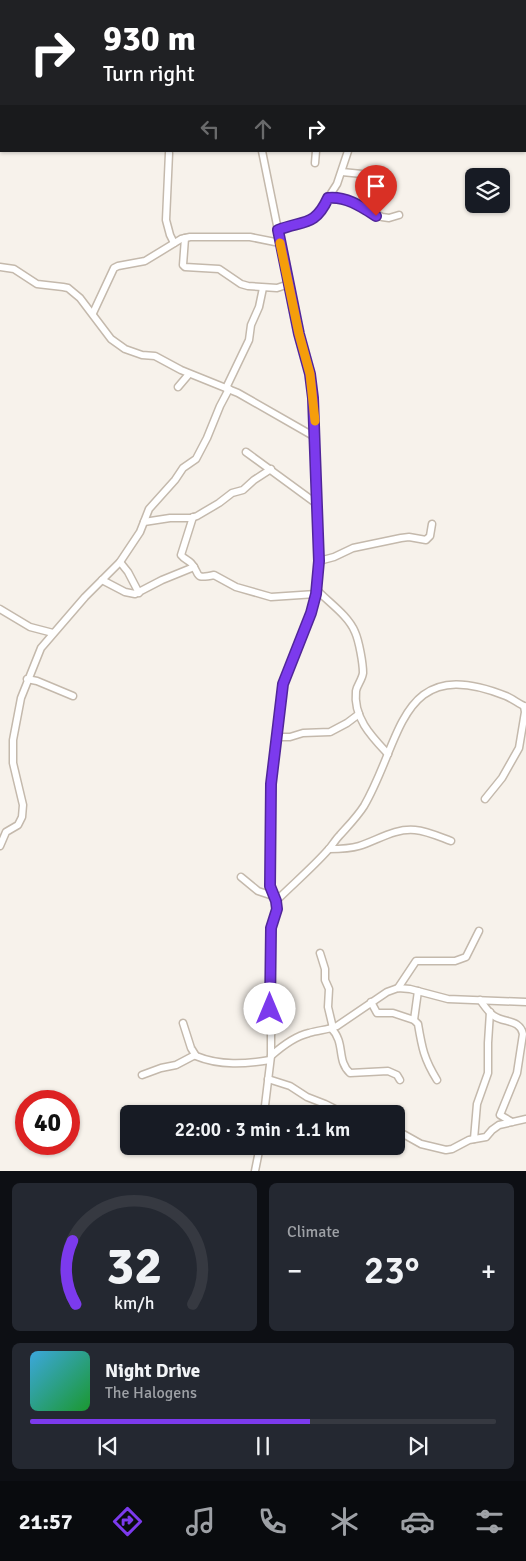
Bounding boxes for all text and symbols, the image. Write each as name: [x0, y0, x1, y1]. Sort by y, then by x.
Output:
text: 930 m: [103, 17, 196, 60]
icon: right: [20, 20, 85, 85]
text: Turn right: [103, 60, 195, 87]
icon: left: [196, 115, 224, 143]
icon: ahead: [249, 115, 277, 143]
icon: right: [302, 115, 330, 143]
pin: [355, 165, 397, 216]
map controls: [465, 168, 510, 213]
button: layers: [465, 168, 510, 213]
icon: arrive: [362, 172, 390, 200]
position arrow: [243, 982, 295, 1034]
speed limit sign: 40: [15, 1090, 80, 1155]
text: 22:00 · 3 min · 1.1 km: [175, 1118, 350, 1142]
text: Climate: [287, 1222, 340, 1242]
text: 32: [106, 1234, 163, 1298]
text: 23°: [364, 1247, 419, 1294]
text: −: [287, 1254, 302, 1288]
text: +: [481, 1254, 496, 1288]
text: km/h: [114, 1292, 155, 1314]
text: Night Drive: [105, 1359, 200, 1383]
text: The Halogens: [105, 1383, 197, 1403]
icon: previous: [94, 1432, 122, 1460]
icon: pause: [249, 1432, 277, 1460]
icon: next: [404, 1432, 432, 1460]
icon: directions: [110, 1504, 145, 1539]
icon: music: [183, 1504, 218, 1539]
icon: phone: [255, 1504, 290, 1539]
icon: climate: [327, 1504, 362, 1539]
icon: car: [400, 1504, 435, 1539]
icon: filters: [472, 1504, 507, 1539]
text: 21:57: [19, 1508, 73, 1535]

